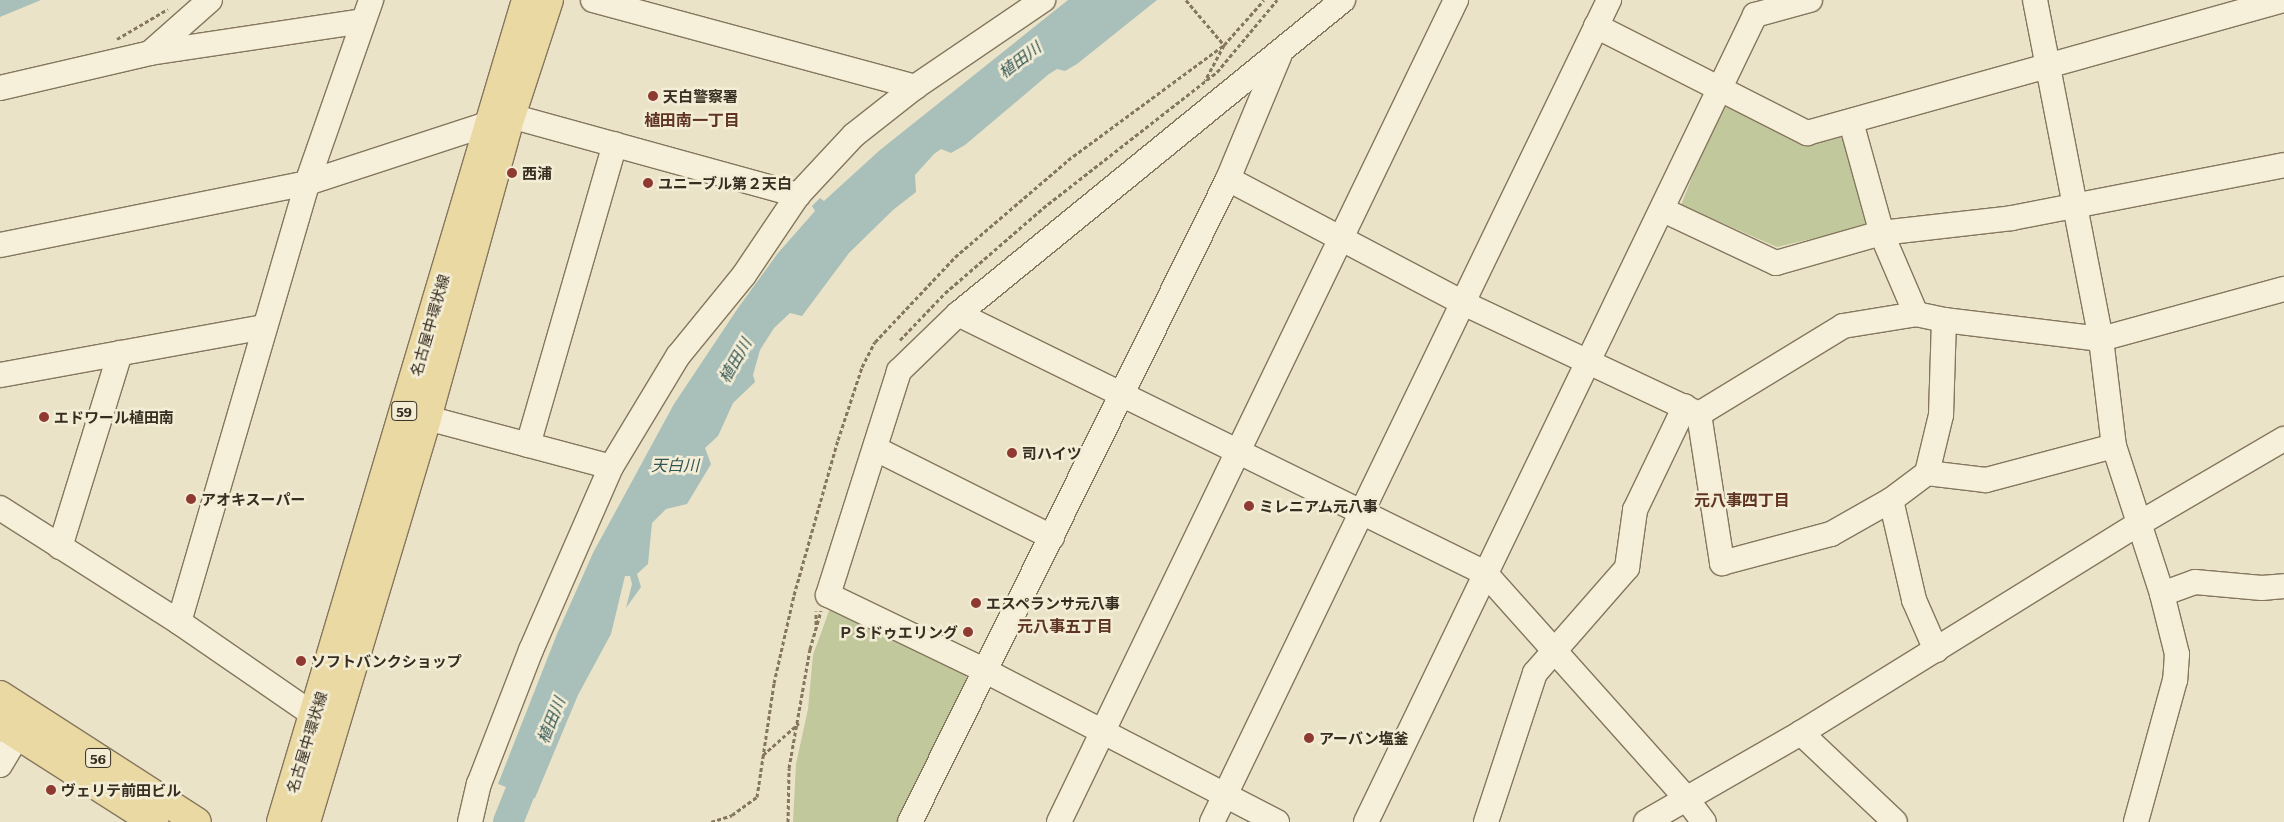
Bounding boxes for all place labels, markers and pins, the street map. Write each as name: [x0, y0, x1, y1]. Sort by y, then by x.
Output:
place label: 天白警察署: [663, 87, 738, 105]
marker: 天白警察署: [647, 90, 659, 102]
place label: 西浦: [522, 164, 552, 182]
marker: 西浦: [506, 167, 518, 179]
place label: ユニーブル第２天白: [658, 174, 793, 192]
marker: ユニーブル第２天白: [642, 177, 654, 189]
place label: エドワール植田南: [54, 408, 174, 426]
marker: エドワール植田南: [38, 411, 50, 423]
place label: 司ハイツ: [1022, 444, 1082, 462]
marker: 司ハイツ: [1006, 447, 1018, 459]
place label: アオキスーパー: [201, 490, 306, 508]
marker: アオキスーパー: [185, 493, 197, 505]
place label: ミレニアム元八事: [1259, 497, 1379, 515]
marker: ミレニアム元八事: [1243, 500, 1255, 512]
place label: エスペランサ元八事: [986, 594, 1121, 612]
marker: エスペランサ元八事: [970, 597, 982, 609]
place label: ＰＳドゥエリング: [838, 623, 958, 641]
marker: ＰＳドゥエリング: [962, 626, 974, 638]
place label: ソフトバンクショップ: [311, 652, 461, 670]
marker: ソフトバンクショップ: [295, 655, 307, 667]
place label: アーバン塩釜: [1319, 729, 1408, 747]
marker: アーバン塩釜: [1303, 732, 1315, 744]
place label: ヴェリテ前田ビル: [61, 781, 181, 799]
marker: ヴェリテ前田ビル: [45, 784, 57, 796]

